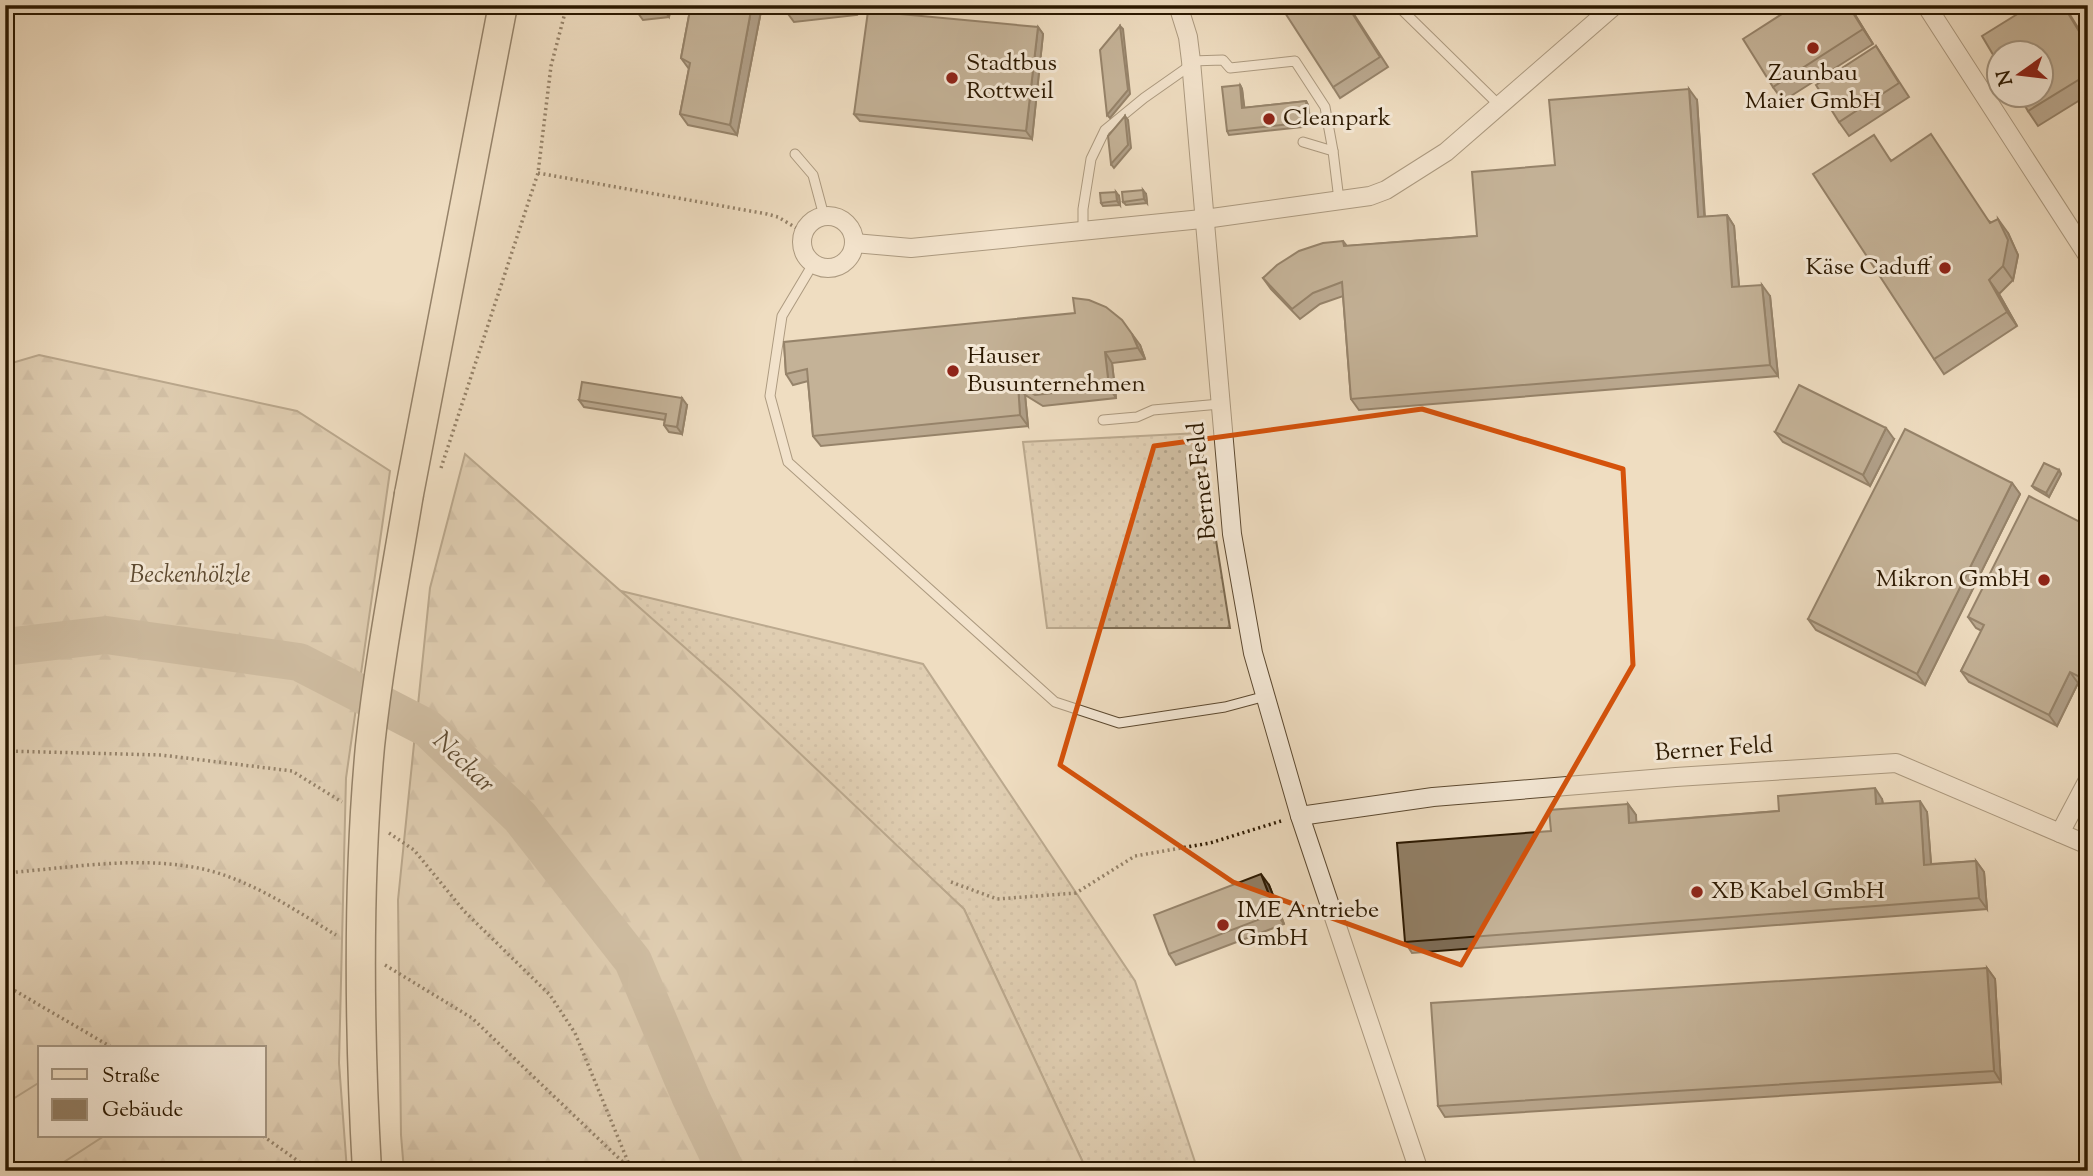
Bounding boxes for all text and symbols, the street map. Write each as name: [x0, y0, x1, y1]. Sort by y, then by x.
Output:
north arrow: [1984, 38, 2054, 108]
marker: Zaunbau Maier GmbH: [1805, 40, 1821, 56]
place label: Stadtbus Rottweil: [966, 47, 1057, 109]
place label: Zaunbau Maier GmbH: [1745, 57, 1881, 119]
text: N: [1991, 67, 2021, 88]
marker: Stadtbus Rottweil: [944, 70, 960, 86]
place label: Cleanpark: [1283, 102, 1391, 136]
marker: Cleanpark: [1261, 111, 1277, 127]
place label: Käse Caduff: [1805, 251, 1932, 285]
marker: Käse Caduff: [1937, 260, 1953, 276]
place label: Hauser Busunternehmen: [967, 340, 1146, 402]
marker: Hauser Busunternehmen: [945, 363, 961, 379]
street label: Berner Feld: [1180, 420, 1226, 542]
park label: Beckenhölzle: [130, 559, 250, 593]
place label: Mikron GmbH: [1876, 563, 2030, 597]
marker: Mikron GmbH: [2036, 572, 2052, 588]
water label: Neckar: [423, 724, 503, 802]
street label: Berner Feld: [1654, 729, 1775, 771]
place label: XB Kabel GmbH: [1711, 875, 1885, 909]
marker: XB Kabel GmbH: [1689, 884, 1705, 900]
place label: IME Antriebe GmbH: [1237, 894, 1379, 956]
marker: IME Antriebe GmbH: [1215, 917, 1231, 933]
legend: [38, 1046, 266, 1138]
text: Straße: [102, 1062, 160, 1092]
text: Gebäude: [102, 1096, 183, 1126]

